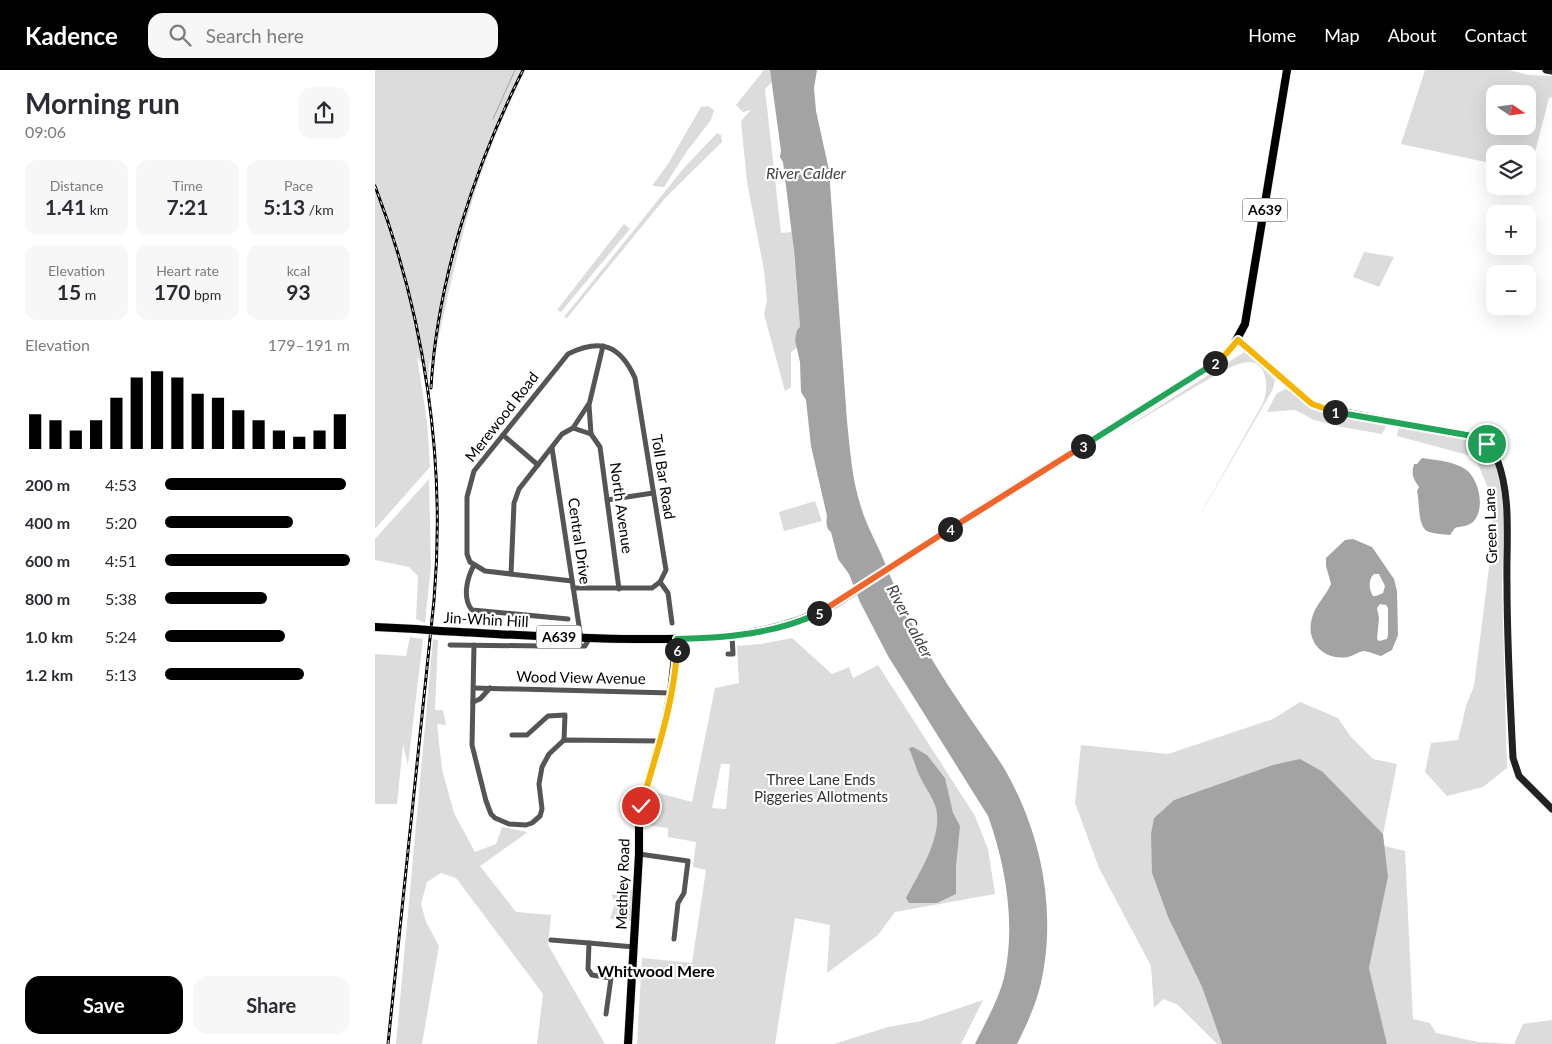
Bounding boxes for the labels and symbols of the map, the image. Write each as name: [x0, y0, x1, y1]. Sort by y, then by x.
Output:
north arrow: [1486, 85, 1536, 135]
water label: River Calder: [766, 163, 847, 182]
road number: A639: [1243, 198, 1287, 222]
pin: 2: [1203, 350, 1227, 376]
street label: Merewood Road: [461, 368, 542, 465]
pin: 1: [1323, 400, 1347, 424]
pin: [1466, 423, 1508, 465]
street label: Toll Bar Road: [648, 433, 680, 521]
pin: 3: [1071, 434, 1095, 458]
street label: North Avenue: [607, 461, 637, 555]
street label: Green Lane: [1480, 488, 1500, 564]
street label: Central Drive: [565, 496, 595, 585]
pin: 4: [937, 516, 963, 542]
water label: River Calder: [883, 581, 938, 661]
pin: 5: [807, 600, 831, 626]
street label: Jin-Whin Hill: [443, 608, 529, 630]
road number: A639: [537, 626, 581, 648]
pin: 6: [665, 638, 689, 662]
street label: Wood View Avenue: [516, 667, 646, 687]
park label: Three Lane Ends Piggeries Allotments: [754, 770, 888, 805]
pin: [620, 785, 662, 827]
street label: Methley Road: [611, 838, 633, 930]
district label: Whitwood Mere: [597, 961, 715, 980]

